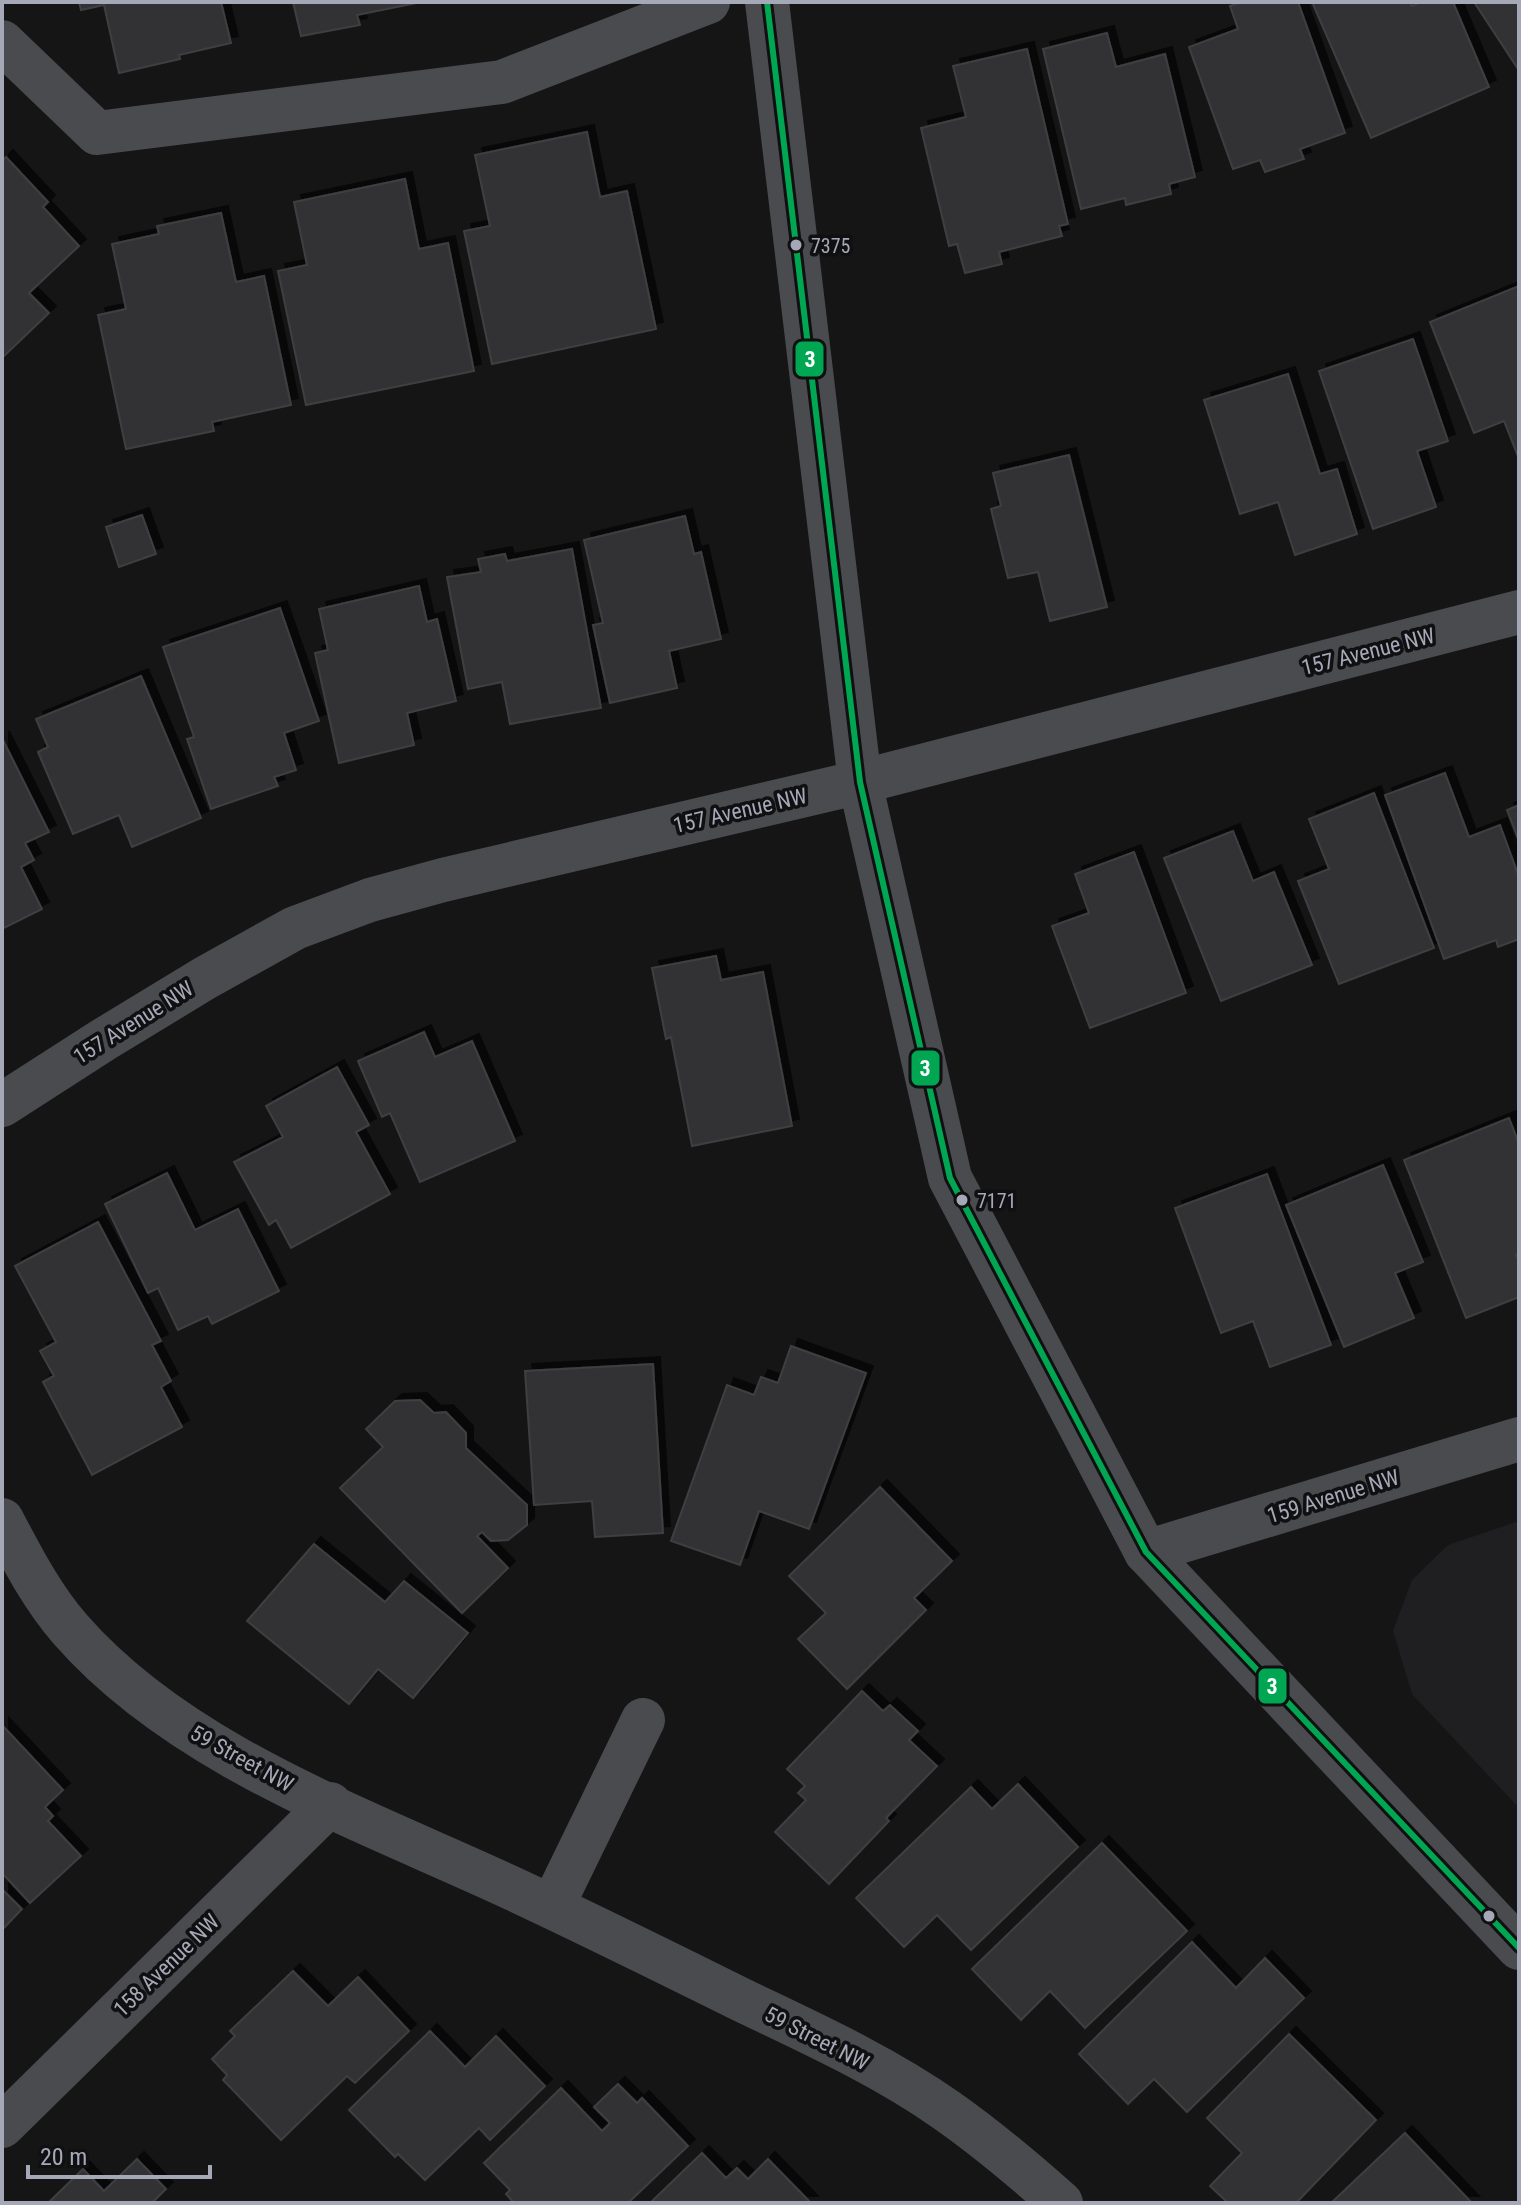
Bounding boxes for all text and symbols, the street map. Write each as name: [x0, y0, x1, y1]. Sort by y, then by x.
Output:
place label: 7375: [811, 234, 851, 258]
marker: 7375: [788, 237, 804, 253]
line badge: 3: [794, 340, 825, 378]
text: 3: [804, 347, 816, 372]
street label: 157 Avenue NW: [1299, 623, 1438, 680]
street label: 157 Avenue NW: [671, 783, 810, 838]
street label: 157 Avenue NW: [69, 976, 198, 1069]
line badge: 3: [910, 1049, 941, 1087]
text: 3: [919, 1056, 931, 1081]
place label: 7171: [977, 1189, 1017, 1213]
marker: 7171: [954, 1192, 970, 1208]
street label: 159 Avenue NW: [1264, 1465, 1402, 1528]
line badge: 3: [1257, 1667, 1288, 1705]
text: 3: [1266, 1674, 1278, 1699]
street label: 59 Street NW: [186, 1720, 298, 1797]
unlabelled marker: [1481, 1908, 1497, 1924]
street label: 158 Avenue NW: [109, 1909, 224, 2022]
street label: 59 Street NW: [760, 2001, 873, 2076]
scale bar: [28, 2129, 210, 2179]
text: 20 m: [40, 2143, 87, 2171]

